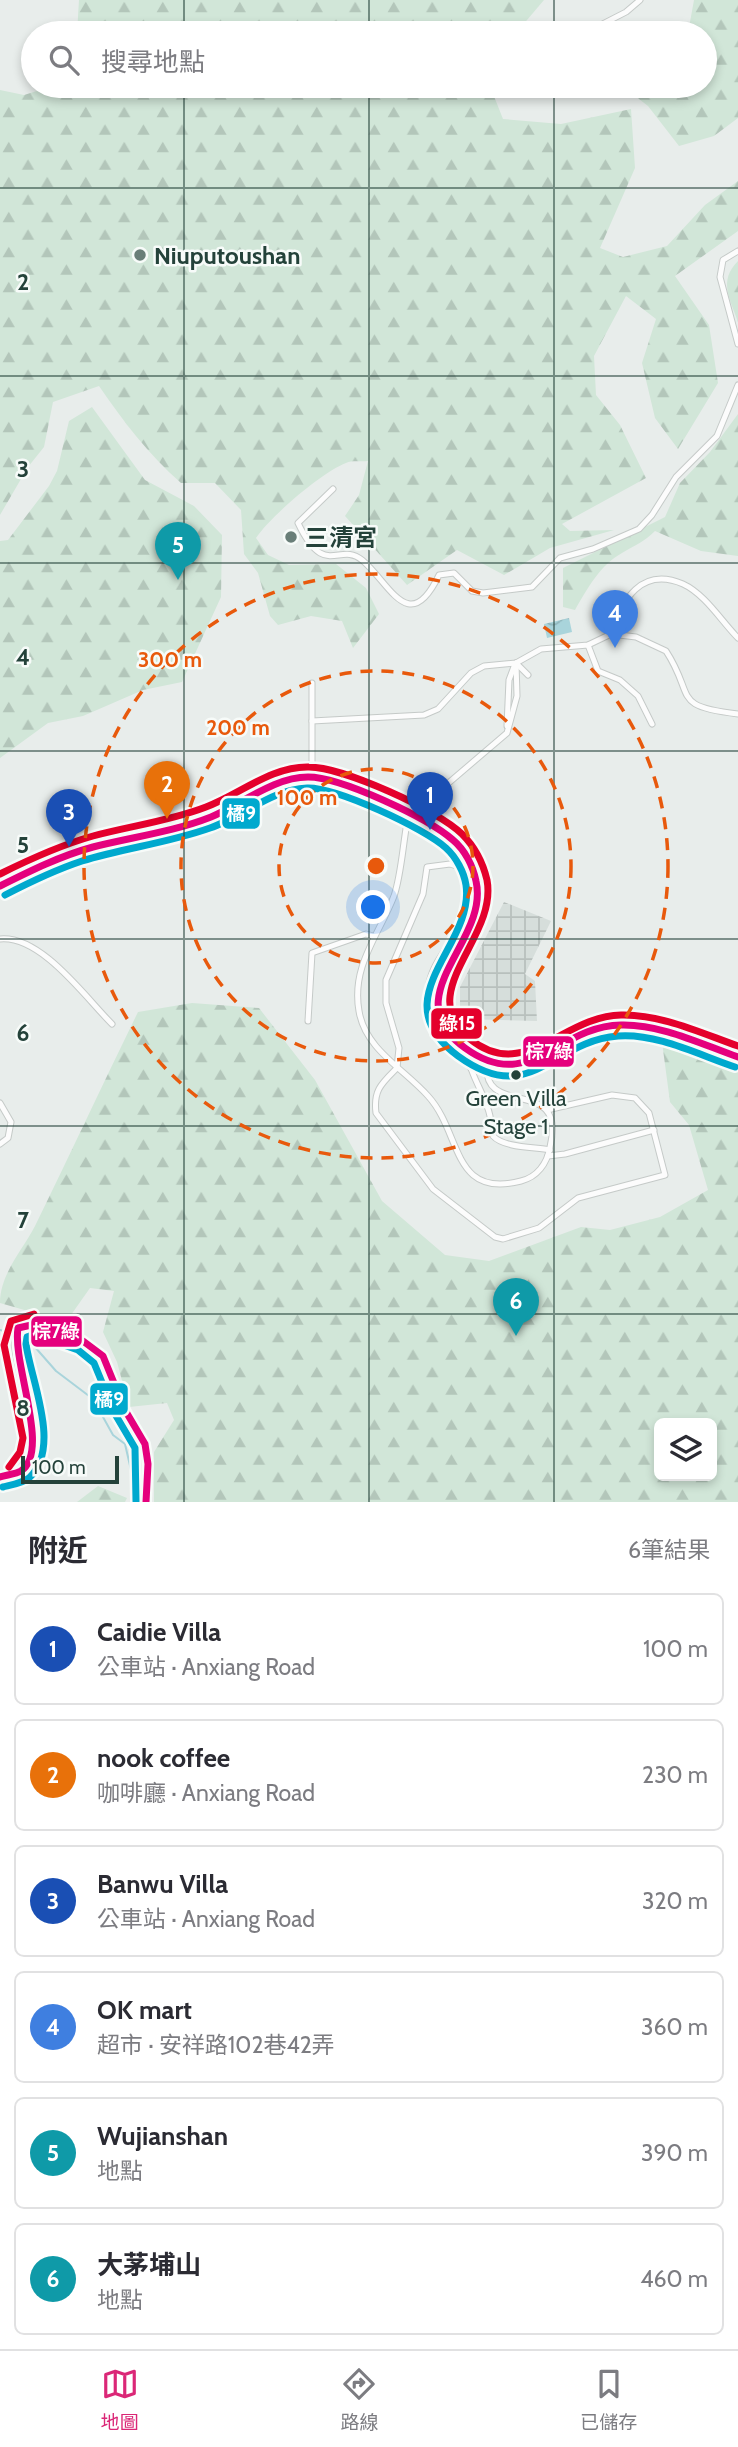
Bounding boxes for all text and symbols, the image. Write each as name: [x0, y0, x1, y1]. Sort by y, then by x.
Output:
search box: [21, 21, 717, 98]
icon: search: [45, 41, 83, 79]
text: 搜尋地點: [101, 46, 205, 78]
place label: Niuputoushan: [154, 241, 301, 270]
marker: Niuputoushan: [132, 247, 148, 263]
text: 2: [17, 268, 29, 296]
text: 3: [17, 455, 29, 483]
pin: 5: [155, 522, 201, 580]
place label: 三清宮: [305, 523, 377, 552]
marker: 三清宮: [283, 529, 299, 545]
pin: 4: [592, 590, 638, 648]
text: 4: [16, 643, 30, 671]
text: 300 m: [138, 647, 202, 672]
text: 200 m: [206, 715, 270, 740]
pin: 2: [144, 761, 190, 819]
pin: 1: [407, 772, 453, 830]
text: 100 m: [277, 785, 337, 810]
pin: 3: [46, 789, 92, 847]
line badge: 橘9: [221, 797, 261, 830]
text: 橘9: [226, 802, 256, 825]
text: 5: [17, 831, 29, 859]
centre of rings: [364, 854, 388, 878]
your location: [356, 890, 390, 924]
line badge: 綠15: [430, 1007, 483, 1040]
text: 綠15: [439, 1012, 475, 1035]
text: 6: [17, 1019, 29, 1047]
line badge: 棕7綠: [522, 1035, 575, 1068]
text: 棕7綠: [525, 1040, 573, 1063]
marker: Green Villa Stage 1: [509, 1068, 523, 1082]
place label: Green Villa Stage 1: [465, 1085, 567, 1140]
text: 7: [17, 1206, 29, 1234]
pin: 6: [493, 1278, 539, 1336]
line badge: 棕7綠: [30, 1315, 83, 1348]
text: 棕7綠: [32, 1320, 80, 1343]
line badge: 橘9: [89, 1382, 129, 1416]
text: 橘9: [94, 1388, 124, 1411]
text: 8: [16, 1394, 30, 1422]
map controls: [654, 1418, 717, 1481]
button: layers: [654, 1418, 717, 1481]
scale bar: [21, 1453, 119, 1485]
text: 100 m: [32, 1456, 86, 1479]
text: 附近: [28, 1532, 88, 1569]
text: 6筆結果: [628, 1536, 710, 1564]
text: Caidie Villa: [97, 1616, 221, 1648]
text: 1: [49, 1635, 57, 1663]
text: 100 m: [643, 1635, 708, 1663]
text: 公車站 · Anxiang Road: [97, 1653, 315, 1681]
text: nook coffee: [97, 1742, 230, 1774]
text: 2: [47, 1761, 59, 1789]
text: 230 m: [642, 1761, 708, 1789]
text: 咖啡廳 · Anxiang Road: [97, 1779, 315, 1807]
text: Banwu Villa: [97, 1868, 228, 1900]
text: 3: [47, 1887, 59, 1915]
text: 320 m: [642, 1887, 708, 1915]
text: 公車站 · Anxiang Road: [97, 1905, 315, 1933]
text: OK mart: [97, 1994, 192, 2026]
text: 4: [46, 2013, 60, 2041]
text: 360 m: [641, 2013, 708, 2041]
text: 超市 · 安祥路102巷42弄: [97, 2031, 335, 2059]
text: Wujianshan: [97, 2120, 228, 2152]
text: 5: [47, 2139, 59, 2167]
text: 390 m: [641, 2139, 708, 2167]
text: 地點: [97, 2157, 143, 2185]
text: 大茅埔山: [97, 2249, 201, 2281]
text: 6: [47, 2265, 59, 2293]
text: 460 m: [640, 2265, 708, 2293]
text: 地點: [97, 2286, 143, 2314]
tab: 地圖: [101, 2365, 139, 2434]
tab: 路線: [340, 2365, 378, 2434]
tab: 已儲存: [580, 2365, 637, 2434]

